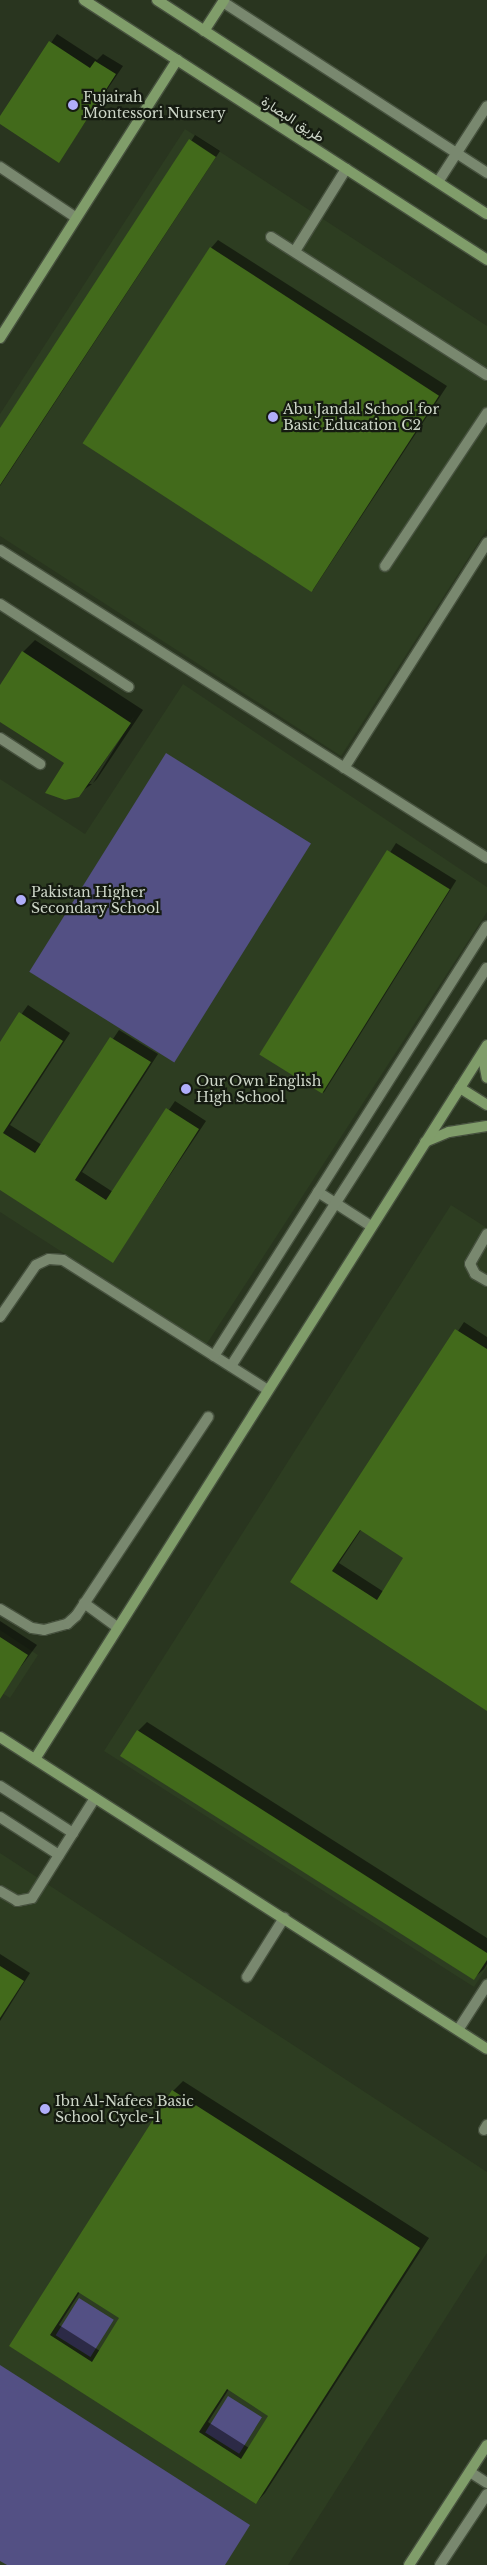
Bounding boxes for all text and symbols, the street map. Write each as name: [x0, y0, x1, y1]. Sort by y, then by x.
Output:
place label: Fujairah Montessori Nursery: [83, 89, 226, 121]
street label: طريق البصارة: [258, 92, 328, 146]
marker: Fujairah Montessori Nursery: [67, 99, 79, 111]
place label: Abu Jandal School for Basic Education C2: [283, 401, 439, 434]
marker: Abu Jandal School for Basic Education C2: [267, 411, 279, 423]
place label: Pakistan Higher Secondary School: [31, 884, 160, 916]
marker: Pakistan Higher Secondary School: [15, 894, 27, 906]
place label: Our Own English High School: [196, 1073, 322, 1106]
marker: Our Own English High School: [180, 1083, 192, 1095]
place label: Ibn Al-Nafees Basic School Cycle-1: [55, 2093, 194, 2126]
marker: Ibn Al-Nafees Basic School Cycle-1: [39, 2103, 51, 2115]

